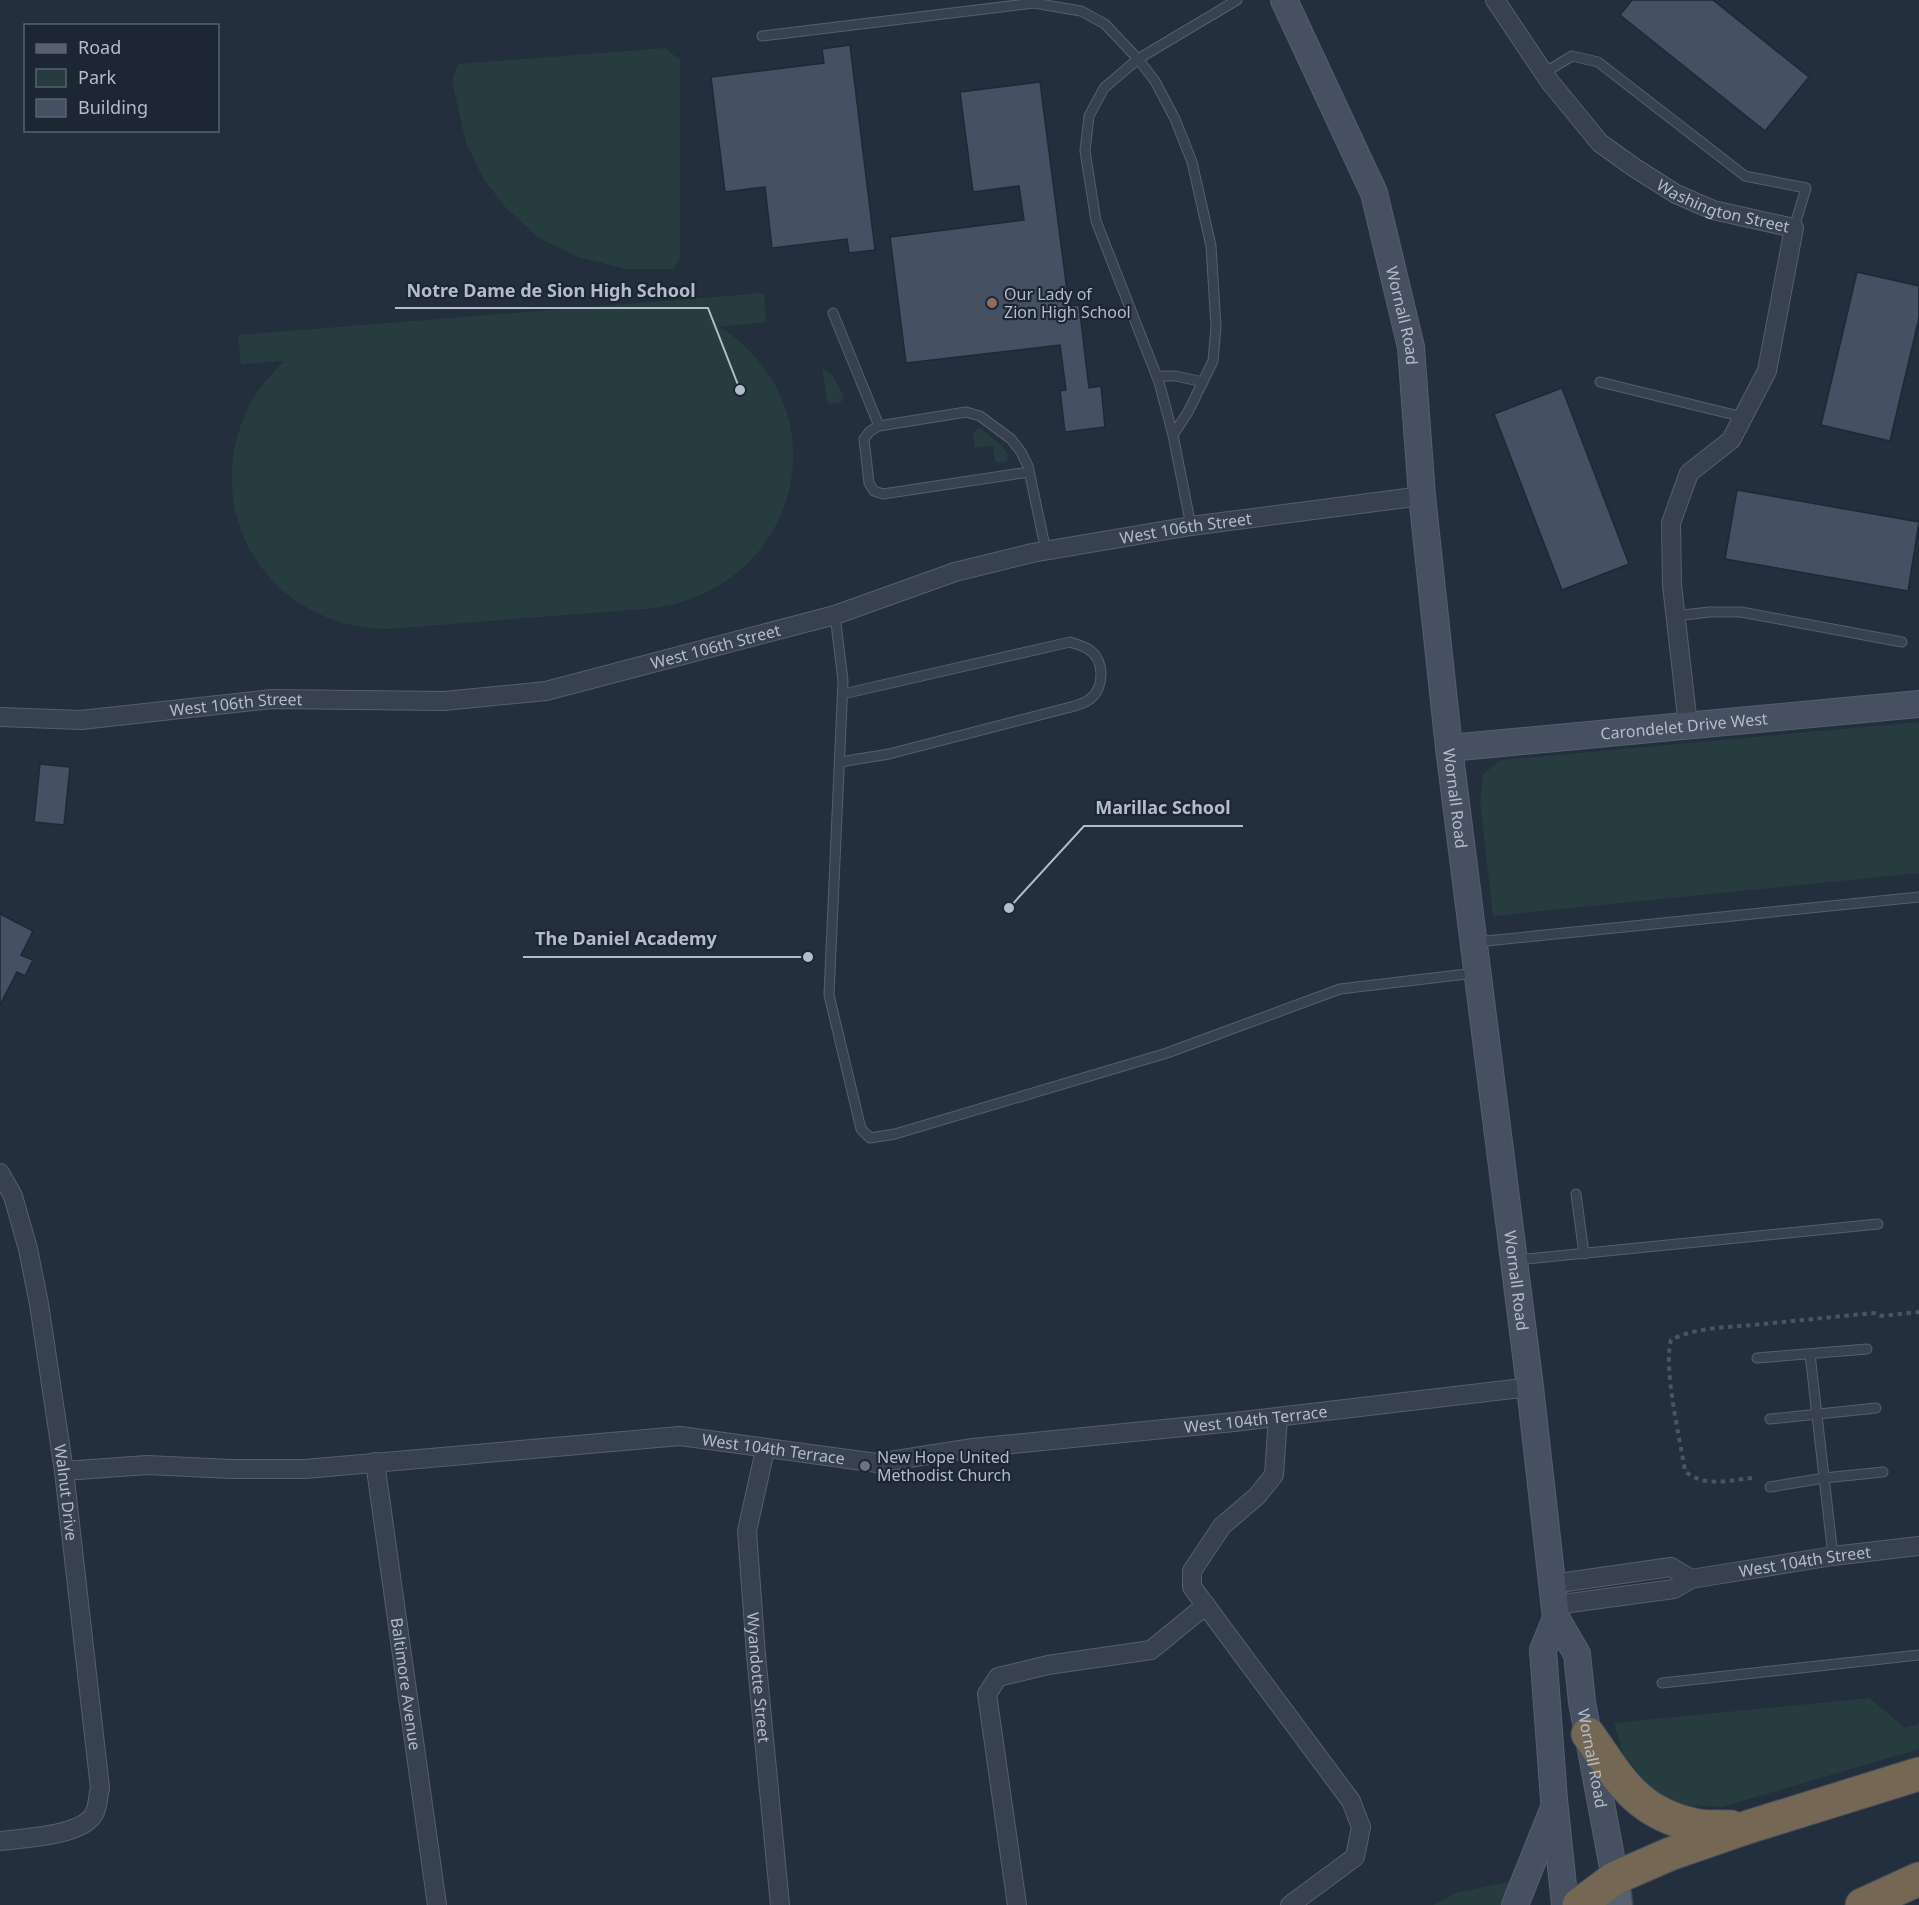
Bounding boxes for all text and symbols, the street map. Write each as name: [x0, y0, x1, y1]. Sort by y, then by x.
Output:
legend: [24, 24, 219, 132]
text: Road: [78, 35, 121, 59]
text: Park: [78, 65, 116, 89]
text: Building: [78, 95, 148, 119]
street label: Washington Street: [1653, 174, 1792, 238]
street label: Wornall Road: [1381, 264, 1423, 366]
callout: Notre Dame de Sion High School: [395, 272, 708, 308]
text: Notre Dame de Sion High School: [406, 278, 696, 302]
place label: Our Lady of Zion High School: [1004, 283, 1131, 323]
marker: Our Lady of Zion High School: [985, 296, 999, 310]
street label: West 106th Street: [1118, 507, 1253, 549]
street label: West 106th Street: [648, 619, 783, 674]
street label: West 106th Street: [169, 688, 303, 721]
street label: Carondelet Drive West: [1599, 707, 1769, 745]
street label: Wornall Road: [1438, 747, 1473, 850]
callout: Marillac School: [1084, 790, 1243, 826]
text: Marillac School: [1095, 795, 1231, 819]
callout: The Daniel Academy: [523, 921, 729, 957]
text: The Daniel Academy: [535, 926, 718, 950]
street label: Wornall Road: [1499, 1229, 1534, 1332]
street label: West 104th Terrace: [1183, 1400, 1329, 1438]
street label: West 104th Terrace: [701, 1428, 846, 1469]
street label: Walnut Drive: [49, 1443, 83, 1542]
place label: New Hope United Methodist Church: [877, 1446, 1011, 1486]
marker: New Hope United Methodist Church: [858, 1459, 872, 1473]
street label: West 104th Street: [1737, 1541, 1872, 1582]
street label: Wyandotte Street: [742, 1612, 775, 1744]
street label: Baltimore Avenue: [386, 1616, 426, 1752]
street label: Wornall Road: [1572, 1707, 1613, 1810]

